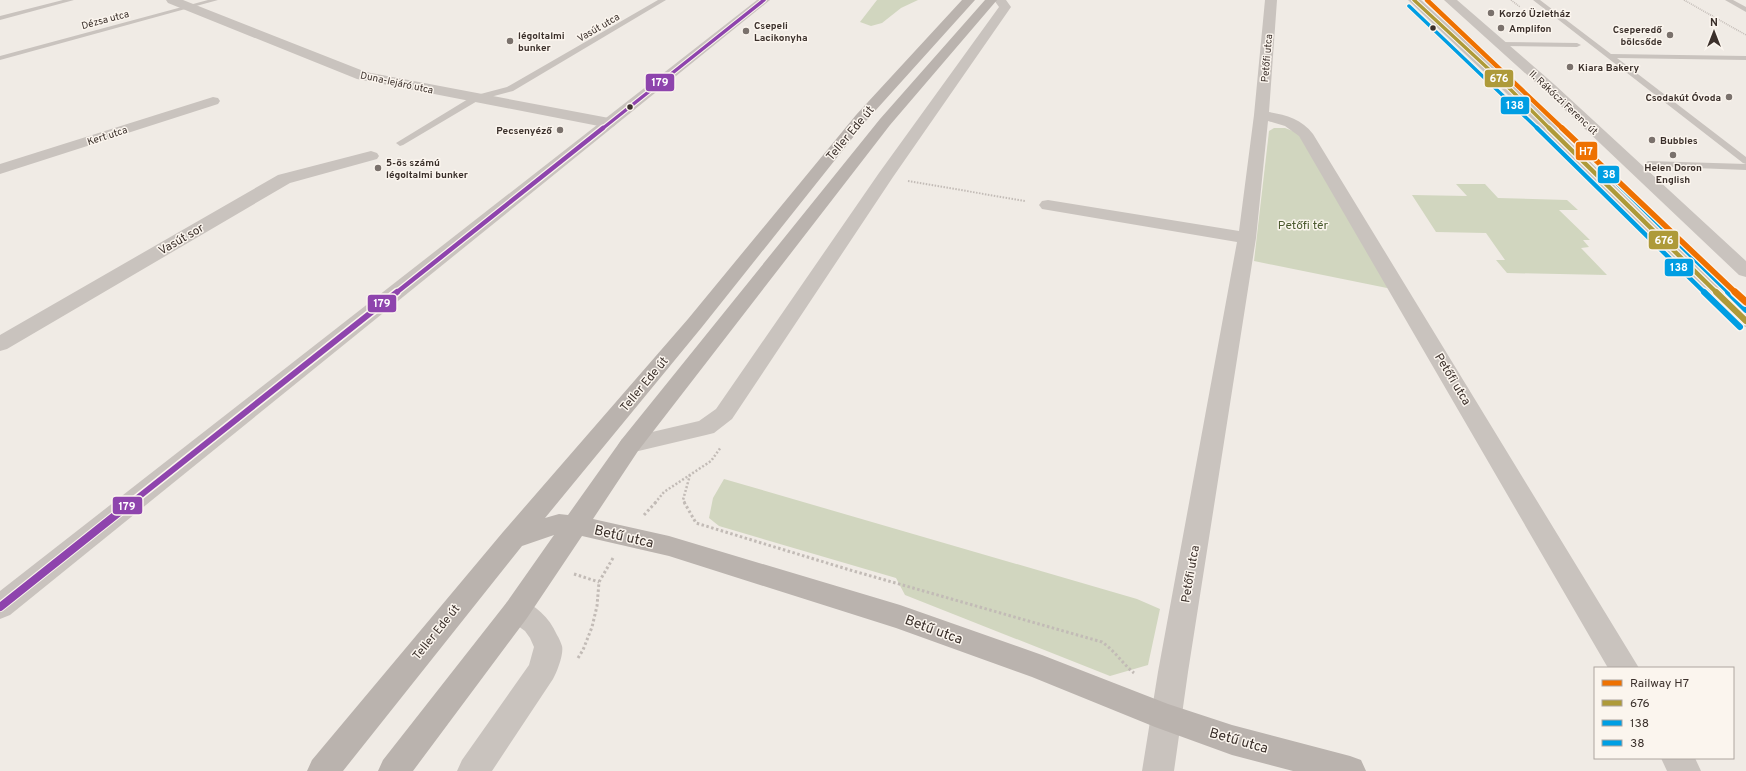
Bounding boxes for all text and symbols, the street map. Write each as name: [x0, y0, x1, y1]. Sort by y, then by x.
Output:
place label: Korzó Üzletház: [1499, 7, 1570, 21]
street label: Dézsa utca: [80, 8, 131, 33]
marker: Korzó Üzletház: [1486, 8, 1496, 18]
street label: Vasút utca: [575, 11, 622, 46]
north arrow: [1694, 12, 1734, 52]
text: N: [1710, 16, 1718, 30]
place label: Csepeli Lacikonyha: [754, 20, 807, 45]
unlabelled marker: [1428, 23, 1438, 33]
marker: Amplifon: [1496, 23, 1506, 33]
place label: Amplifon: [1509, 23, 1551, 36]
place label: Cseperedő bölcsőde: [1613, 24, 1663, 49]
marker: Csepeli Lacikonyha: [741, 26, 751, 36]
place label: légoltalmi bunker: [518, 30, 565, 55]
marker: Cseperedő bölcsőde: [1665, 30, 1675, 40]
street label: Petőfi utca: [1259, 33, 1276, 83]
marker: légoltalmi bunker: [505, 36, 515, 46]
marker: Kiara Bakery: [1565, 62, 1575, 72]
place label: Kiara Bakery: [1578, 62, 1639, 75]
street label: II. Rákóczi Ferenc út: [1526, 68, 1600, 139]
street label: Duna-lejáró utca: [359, 69, 434, 98]
line badge: 676: [1484, 69, 1514, 88]
text: 676: [1490, 72, 1509, 86]
line badge: 179: [645, 73, 675, 92]
text: 179: [651, 76, 669, 90]
place label: Csodakút Óvoda: [1645, 92, 1721, 105]
marker: Csodakút Óvoda: [1724, 92, 1734, 102]
line badge: 138: [1500, 96, 1530, 115]
text: 138: [1506, 99, 1524, 113]
unlabelled marker: [625, 102, 635, 112]
street label: Teller Ede út: [823, 103, 878, 164]
street label: Kert utca: [86, 124, 129, 149]
place label: Pecsenyéző: [496, 125, 553, 138]
marker: Pecsenyéző: [555, 125, 565, 135]
marker: Bubbles: [1647, 135, 1657, 145]
place label: Bubbles: [1660, 135, 1698, 148]
line badge: H7: [1575, 141, 1598, 161]
text: H7: [1579, 145, 1593, 159]
marker: Helen Doron English: [1668, 150, 1678, 160]
place label: 5-ös számú légoltalmi bunker: [386, 157, 469, 182]
place label: Helen Doron English: [1644, 162, 1702, 187]
marker: 5-ös számú légoltalmi bunker: [373, 163, 383, 173]
line badge: 38: [1597, 165, 1620, 184]
text: 38: [1602, 168, 1616, 182]
park label: Petőfi tér: [1278, 218, 1329, 234]
street label: Vasút sor: [156, 220, 207, 259]
line badge: 676: [1648, 230, 1679, 250]
text: 676: [1655, 234, 1674, 248]
line badge: 138: [1664, 258, 1694, 277]
text: 138: [1670, 261, 1688, 275]
line badge: 179: [367, 294, 397, 313]
text: 179: [373, 297, 391, 311]
street label: Petőfi utca: [1430, 350, 1474, 409]
street label: Teller Ede út: [617, 354, 672, 415]
line badge: 179: [112, 496, 143, 515]
text: 179: [118, 500, 136, 514]
street label: Betű utca: [592, 522, 655, 553]
street label: Petőfi utca: [1178, 544, 1204, 604]
street label: Teller Ede út: [410, 602, 464, 664]
street label: Betű utca: [902, 612, 965, 649]
legend: [1594, 667, 1734, 759]
text: Railway H7: [1630, 676, 1689, 692]
text: 676: [1630, 696, 1650, 712]
text: 138: [1630, 716, 1649, 732]
street label: Betű utca: [1207, 725, 1270, 758]
text: 38: [1630, 736, 1645, 752]

